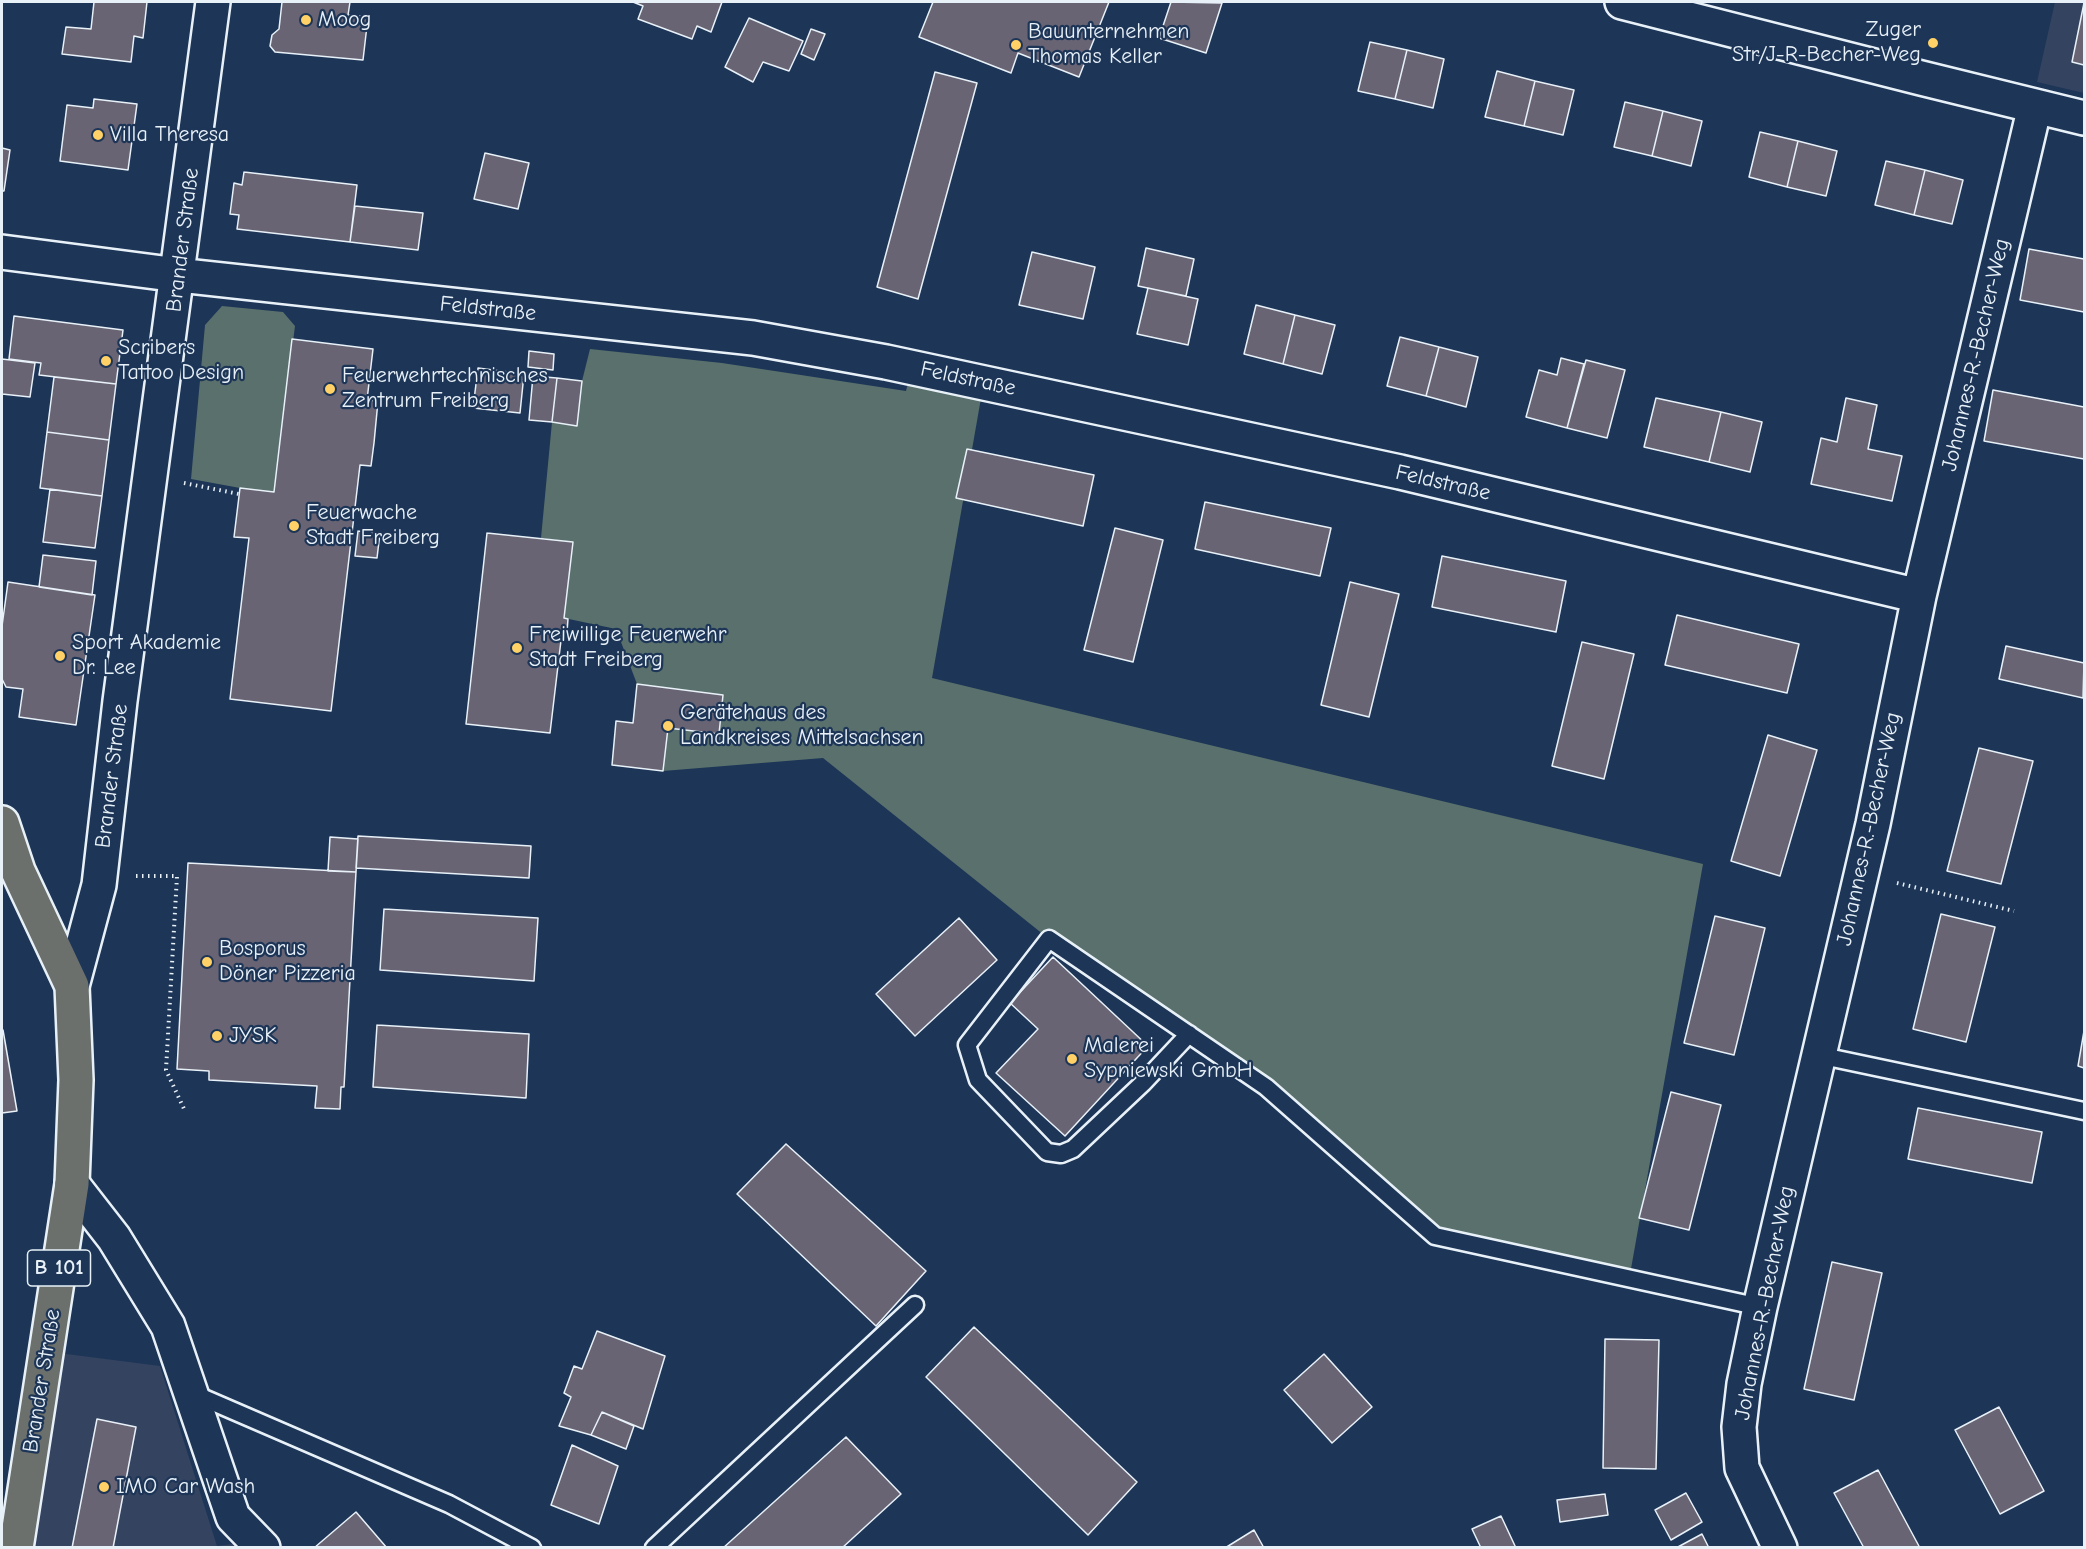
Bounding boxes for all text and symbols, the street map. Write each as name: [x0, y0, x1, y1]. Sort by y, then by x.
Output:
place label: Moog: [318, 7, 371, 33]
marker: Moog: [299, 13, 313, 27]
place label: Zuger Str/J-R-Becher-Weg: [1732, 17, 1921, 68]
place label: Bauunternehmen Thomas Keller: [1028, 19, 1189, 70]
marker: Zuger Str/J-R-Becher-Weg: [1926, 36, 1940, 50]
marker: Bauunternehmen Thomas Keller: [1009, 38, 1023, 52]
place label: Villa Theresa: [110, 122, 229, 148]
marker: Villa Theresa: [91, 128, 105, 142]
street label: Brander Straße: [161, 166, 205, 314]
street label: Johannes-R.-Becher-Weg: [1936, 236, 2016, 474]
street label: Feldstraße: [439, 291, 537, 327]
place label: Scribers Tattoo Design: [118, 335, 244, 386]
marker: Scribers Tattoo Design: [99, 354, 113, 368]
street label: Feldstraße: [918, 356, 1018, 402]
place label: Feuerwehrtechnisches Zentrum Freiberg: [342, 363, 548, 414]
marker: Feuerwehrtechnisches Zentrum Freiberg: [323, 382, 337, 396]
street label: Feldstraße: [1393, 459, 1493, 507]
place label: Feuerwache Stadt Freiberg: [306, 500, 440, 552]
marker: Feuerwache Stadt Freiberg: [287, 519, 301, 533]
place label: Freiwillige Feuerwehr Stadt Freiberg: [529, 622, 727, 674]
place label: Sport Akademie Dr. Lee: [72, 630, 221, 682]
marker: Freiwillige Feuerwehr Stadt Freiberg: [510, 641, 524, 655]
marker: Sport Akademie Dr. Lee: [53, 649, 67, 663]
place label: Gerätehaus des Landkreises Mittelsachsen: [680, 700, 924, 752]
street label: Brander Straße: [90, 702, 134, 850]
street label: Johannes-R.-Becher-Weg: [1831, 710, 1907, 948]
marker: Gerätehaus des Landkreises Mittelsachsen: [661, 719, 675, 733]
place label: Bosporus Döner Pizzeria: [219, 936, 356, 987]
marker: Bosporus Döner Pizzeria: [200, 955, 214, 969]
place label: JYSK: [229, 1023, 277, 1049]
marker: JYSK: [210, 1029, 224, 1043]
place label: Malerei Sypniewski GmbH: [1084, 1033, 1253, 1084]
marker: Malerei Sypniewski GmbH: [1065, 1052, 1079, 1066]
street label: Johannes-R.-Becher-Weg: [1729, 1184, 1801, 1422]
road number: B 101: [28, 1250, 90, 1286]
street label: Brander Straße: [18, 1307, 66, 1455]
place label: IMO Car Wash: [116, 1474, 255, 1500]
marker: IMO Car Wash: [97, 1480, 111, 1494]

